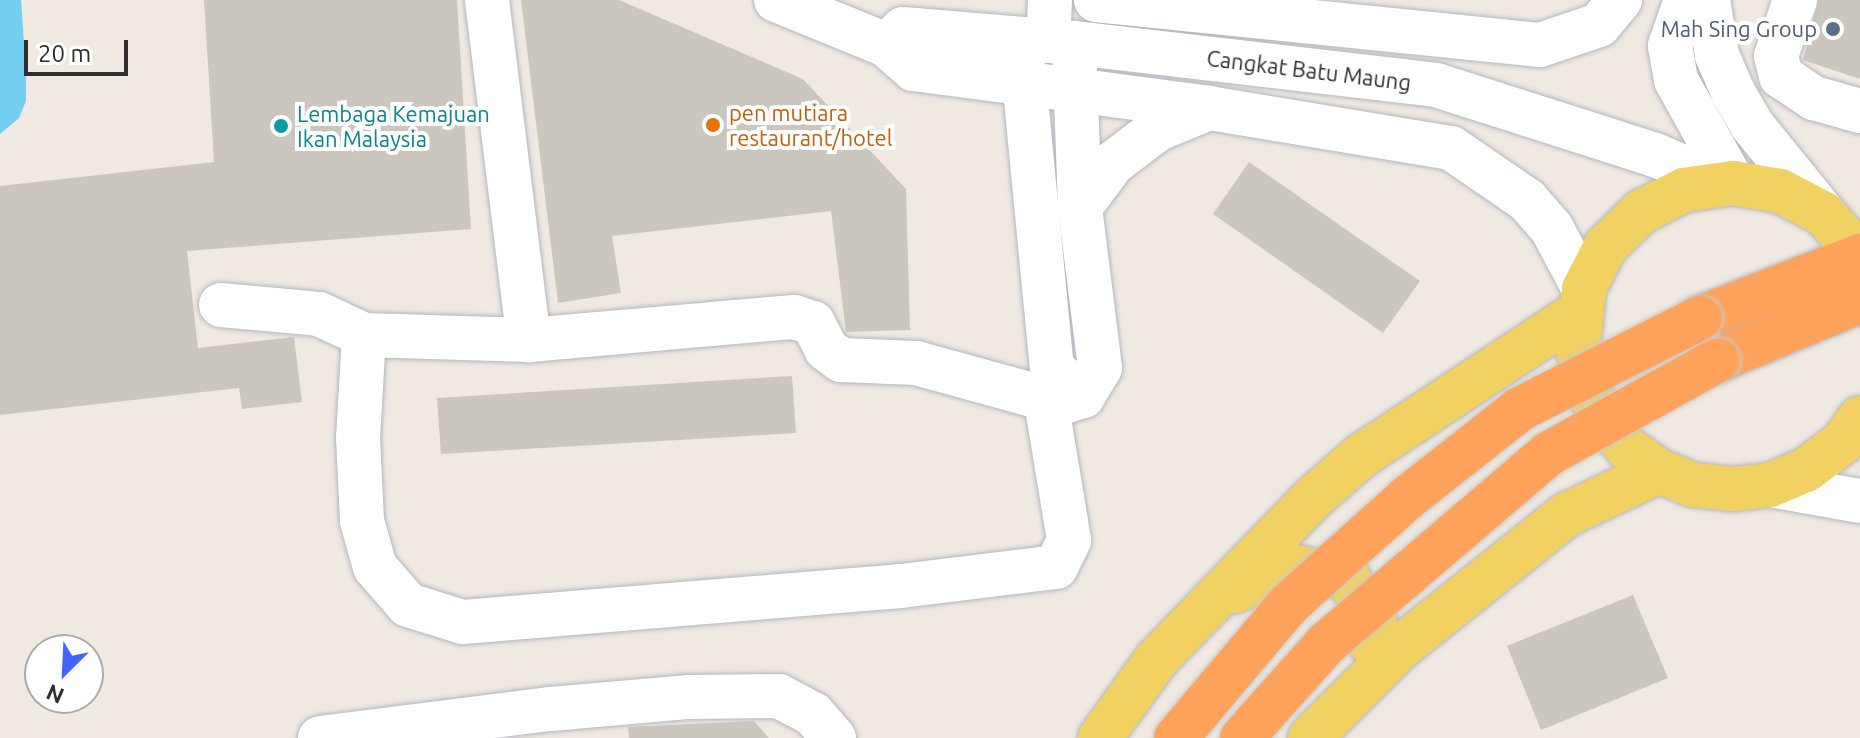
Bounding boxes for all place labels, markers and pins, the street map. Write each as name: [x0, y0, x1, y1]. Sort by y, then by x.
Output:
place label: Mah Sing Group: [1661, 16, 1817, 42]
marker: Mah Sing Group: [1824, 20, 1842, 38]
place label: pen mutiara restaurant/hotel: [729, 99, 892, 150]
place label: Lembaga Kemajuan Ikan Malaysia: [297, 100, 490, 152]
marker: pen mutiara restaurant/hotel: [704, 116, 722, 134]
marker: Lembaga Kemajuan Ikan Malaysia: [272, 117, 290, 135]

